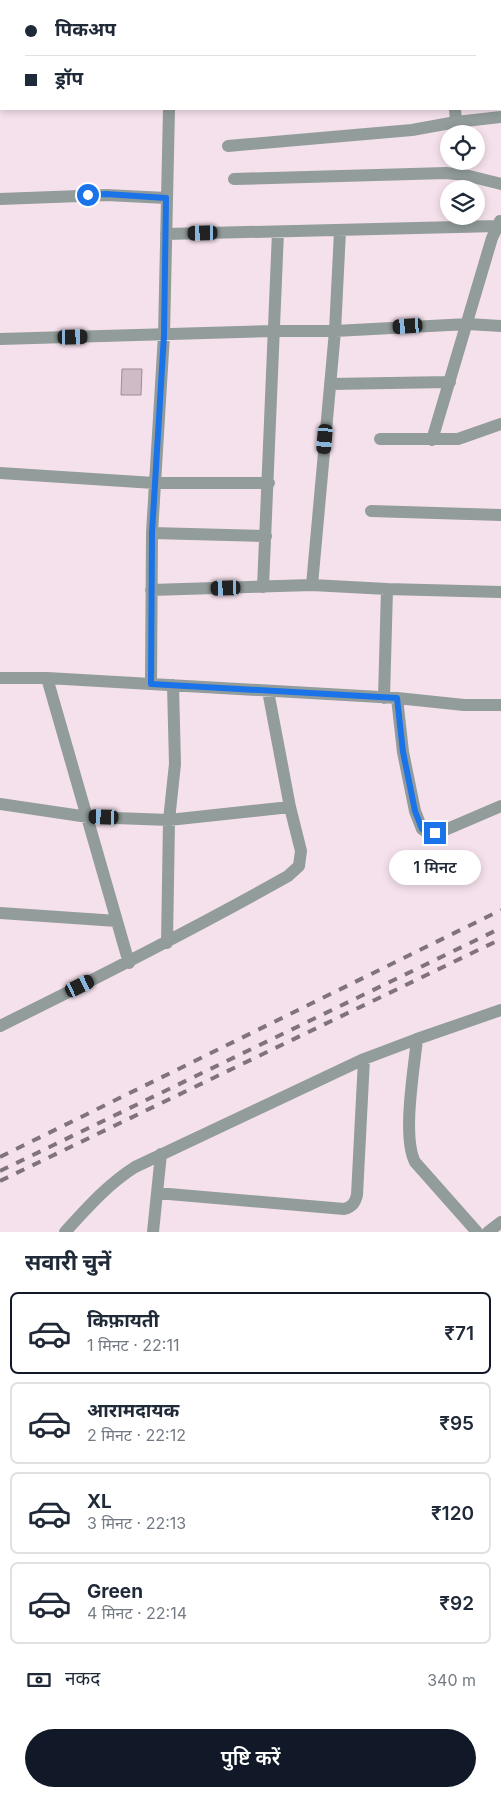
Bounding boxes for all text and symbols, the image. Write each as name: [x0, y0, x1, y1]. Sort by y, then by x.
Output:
text: पिकअप: [55, 18, 116, 41]
text: ड्रॉप: [55, 67, 83, 90]
map controls: [440, 125, 485, 225]
button: locate: [440, 125, 485, 170]
button: layers: [440, 180, 485, 225]
route start: [77, 184, 99, 206]
car: [187, 225, 218, 241]
car: [392, 317, 423, 335]
car: [57, 329, 88, 345]
car: [316, 423, 333, 455]
car: [210, 580, 241, 596]
car: [88, 809, 119, 825]
route end: [424, 822, 446, 844]
callout: 1 मिनट: [389, 850, 481, 886]
text: 1 मिनट: [413, 857, 457, 877]
car: [63, 973, 96, 999]
text: सवारी चुनें: [25, 1249, 111, 1275]
text: किफ़ायती: [87, 1309, 159, 1332]
icon: car: [27, 1311, 72, 1356]
text: ₹71: [444, 1322, 474, 1345]
text: 1 मिनट · 22:11: [87, 1335, 179, 1355]
text: आरामदायक: [87, 1399, 179, 1422]
icon: car: [27, 1401, 72, 1446]
text: ₹95: [439, 1412, 474, 1435]
text: 2 मिनट · 22:12: [87, 1425, 186, 1445]
text: XL: [87, 1490, 112, 1513]
icon: car: [27, 1491, 72, 1536]
text: ₹120: [431, 1502, 474, 1525]
text: 3 मिनट · 22:13: [87, 1513, 186, 1533]
text: Green: [87, 1580, 143, 1603]
icon: car: [27, 1581, 72, 1626]
text: ₹92: [439, 1592, 474, 1615]
text: 4 मिनट · 22:14: [87, 1603, 187, 1623]
icon: cash: [25, 1666, 53, 1694]
text: नकद: [65, 1667, 100, 1690]
text: 340 m: [427, 1670, 476, 1690]
button: पुष्टि करें: [25, 1729, 476, 1787]

